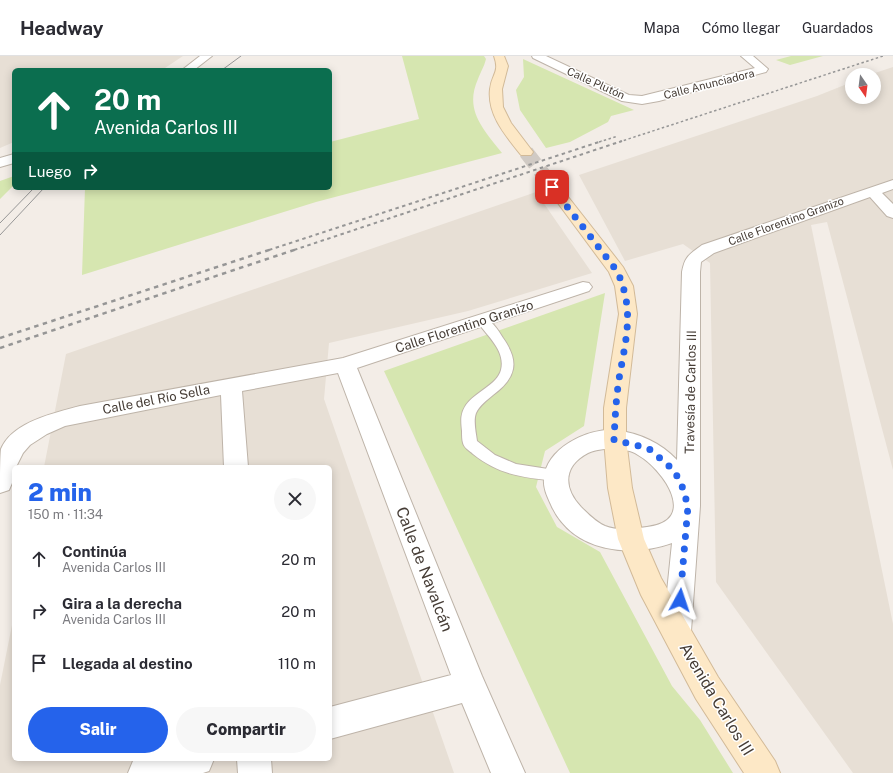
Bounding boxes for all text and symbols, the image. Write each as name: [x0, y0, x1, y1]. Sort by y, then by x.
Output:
text: Headway: [20, 17, 103, 39]
text: Mapa: [644, 20, 680, 36]
text: Cómo llegar: [702, 20, 780, 36]
text: Guardados: [802, 20, 873, 36]
street label: Calle Plutón: [565, 65, 627, 101]
street label: Calle Anunciadora: [662, 67, 756, 101]
north arrow: [845, 68, 881, 104]
map controls: [845, 68, 881, 104]
text: 20 m: [94, 83, 161, 116]
icon: ahead: [28, 84, 80, 136]
text: Avenida Carlos III: [94, 117, 238, 138]
icon: right: [79, 160, 101, 182]
text: Luego: [28, 163, 71, 180]
pin: [535, 170, 569, 204]
icon: arrive: [541, 176, 563, 198]
street label: Calle Florentino Granizo: [727, 194, 845, 248]
street label: Calle Florentino Granizo: [393, 297, 535, 356]
street label: Travesía de Carlos III: [682, 330, 699, 454]
street label: Calle del Río Sella: [101, 382, 211, 417]
text: 2 min: [28, 478, 92, 506]
button: close: [274, 478, 316, 520]
street label: Calle de Navalcán: [392, 504, 457, 634]
text: 150 m · 11:34: [28, 507, 103, 522]
text: Continúa: [62, 543, 127, 560]
icon: ahead: [28, 548, 50, 570]
text: 20 m: [281, 551, 316, 568]
text: Avenida Carlos III: [62, 560, 166, 575]
position arrow: [659, 579, 701, 621]
text: Gira a la derecha: [62, 595, 182, 612]
icon: right: [28, 600, 50, 622]
text: 20 m: [281, 603, 316, 620]
text: Avenida Carlos III: [62, 612, 166, 627]
street label: Avenida Carlos III: [676, 640, 758, 759]
icon: arrive: [28, 652, 50, 674]
text: Llegada al destino: [62, 655, 193, 672]
text: 110 m: [278, 655, 316, 672]
button: Salir: [28, 707, 168, 753]
button: Compartir: [176, 707, 316, 753]

